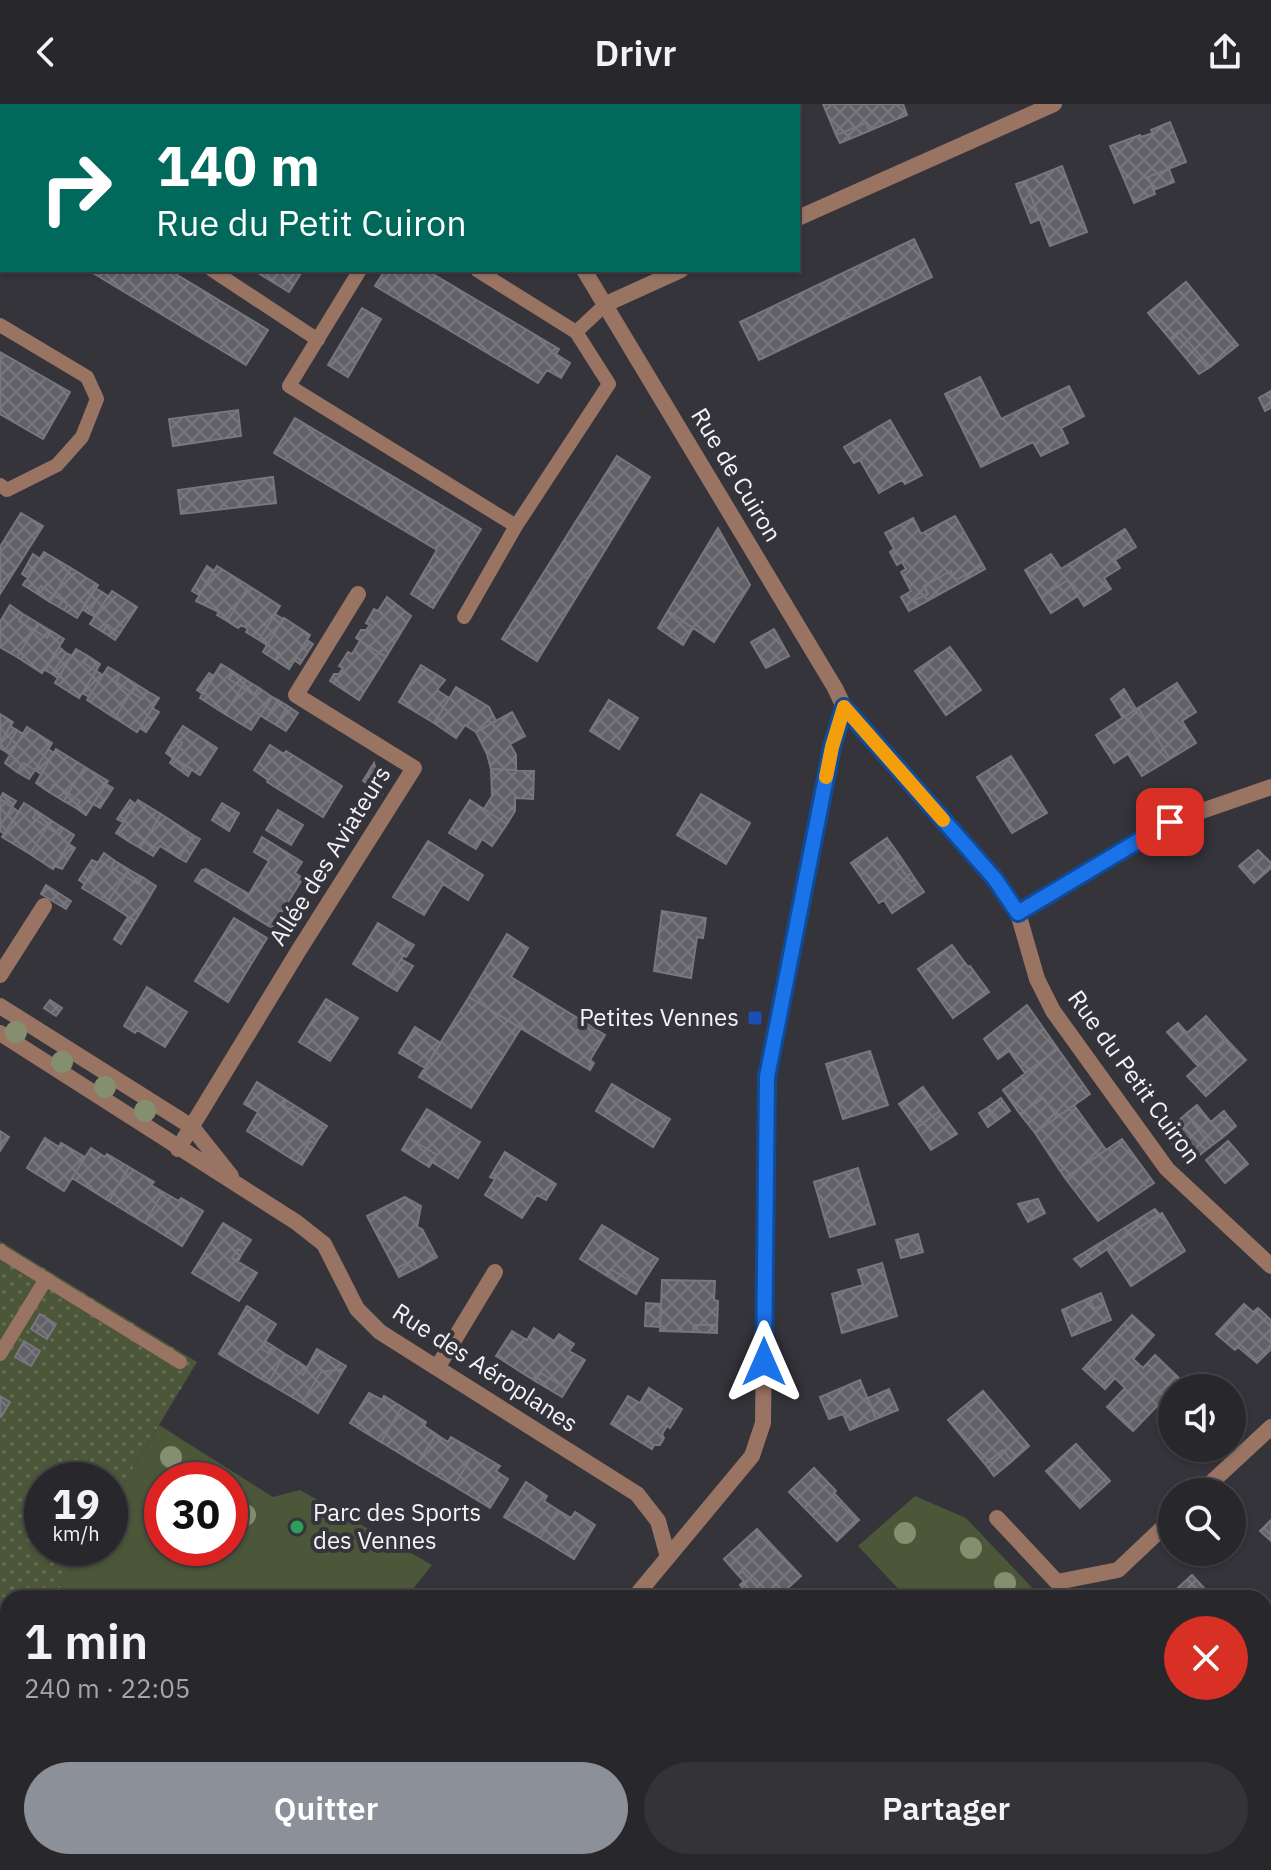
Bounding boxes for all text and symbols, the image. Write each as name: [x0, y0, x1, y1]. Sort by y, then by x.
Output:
text: Drivr: [595, 29, 676, 76]
icon: back: [24, 30, 68, 74]
icon: share: [1203, 30, 1247, 74]
text: 140 m: [156, 129, 320, 201]
icon: right: [24, 136, 128, 240]
text: Rue du Petit Cuiron: [156, 199, 467, 246]
street label: Rue de Cuiron: [684, 402, 789, 547]
street label: Allée des Aviateurs: [261, 760, 397, 951]
pin: [1136, 788, 1204, 856]
icon: arrive: [1148, 800, 1192, 844]
street label: Rue du Petit Cuiron: [1061, 983, 1209, 1170]
place label: Petites Vennes: [579, 1001, 739, 1033]
marker: Petites Vennes: [746, 1009, 764, 1027]
street label: Rue des Aéroplanes: [387, 1295, 584, 1439]
position arrow: [722, 1320, 806, 1404]
map controls: [1158, 1374, 1246, 1566]
button: sound: [1158, 1374, 1246, 1462]
speed limit sign: 30: [144, 1462, 248, 1566]
text: 19: [52, 1478, 100, 1530]
button: search: [1158, 1478, 1246, 1566]
place label: Parc des Sports des Vennes: [313, 1496, 481, 1556]
marker: Parc des Sports des Vennes: [288, 1518, 306, 1536]
text: km/h: [52, 1520, 100, 1547]
text: 1 min: [24, 1610, 148, 1672]
button: close: [1164, 1616, 1248, 1700]
text: 240 m · 22:05: [24, 1671, 190, 1705]
button: Quitter: [24, 1762, 628, 1854]
button: Partager: [644, 1762, 1248, 1854]

